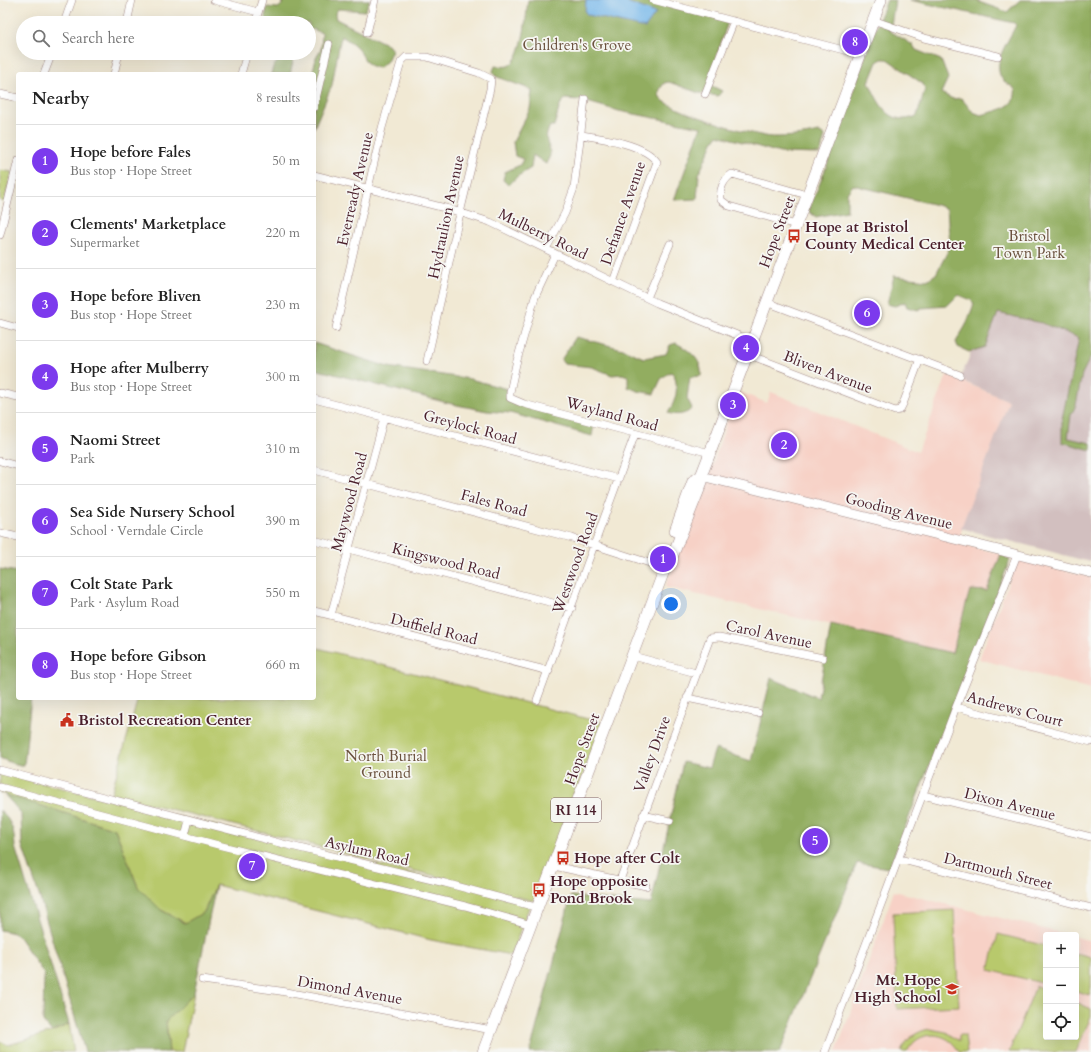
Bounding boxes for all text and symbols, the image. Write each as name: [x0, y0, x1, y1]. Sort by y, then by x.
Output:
search box: [16, 16, 316, 60]
icon: search: [30, 27, 52, 49]
pin: 8: [842, 27, 868, 57]
text: Search here: [62, 28, 135, 48]
park label: Children's Grove: [523, 35, 632, 55]
text: Nearby: [32, 87, 89, 110]
text: 8 results: [256, 89, 300, 107]
street label: Everready Avenue: [332, 130, 378, 248]
text: Hope before Fales: [70, 142, 191, 162]
text: 1: [42, 152, 48, 170]
text: 50 m: [272, 152, 300, 170]
street label: Hydraulion Avenue: [423, 153, 469, 281]
street label: Defiance Avenue: [596, 158, 650, 268]
text: Bus stop · Hope Street: [70, 162, 192, 180]
street label: Hope Street: [754, 193, 800, 271]
street label: Mulberry Road: [495, 204, 591, 264]
text: Clements' Marketplace: [70, 214, 226, 234]
place label: Hope at Bristol County Medical Center: [805, 217, 965, 254]
text: 2: [42, 224, 48, 242]
text: 220 m: [266, 224, 300, 242]
park label: Bristol Town Park: [993, 226, 1065, 263]
bus stop icon: Hope at Bristol County Medical Center: [786, 228, 802, 244]
text: Supermarket: [70, 234, 140, 252]
text: Hope before Bliven: [70, 286, 201, 306]
text: 3: [42, 296, 48, 314]
text: 230 m: [266, 296, 300, 314]
pin: 6: [854, 298, 880, 328]
text: Bus stop · Hope Street: [70, 306, 192, 324]
pin: 4: [733, 333, 759, 363]
street label: Bliven Avenue: [781, 346, 876, 398]
text: Hope after Mulberry: [70, 358, 209, 378]
text: 4: [42, 368, 48, 386]
text: 300 m: [266, 368, 300, 386]
text: Bus stop · Hope Street: [70, 378, 192, 396]
pin: 3: [720, 390, 746, 420]
street label: Wayland Road: [563, 392, 660, 436]
street label: Greylock Road: [421, 405, 519, 449]
text: Naomi Street: [70, 430, 160, 450]
pin: 2: [771, 430, 797, 460]
text: 5: [42, 440, 48, 458]
text: 310 m: [266, 440, 300, 458]
text: Park: [70, 450, 95, 468]
street label: Maywood Road: [326, 450, 372, 554]
street label: Fales Road: [459, 485, 529, 521]
street label: Gooding Avenue: [843, 488, 955, 534]
text: Sea Side Nursery School: [70, 502, 235, 522]
street label: Westwood Road: [547, 510, 603, 617]
text: 6: [42, 512, 48, 530]
text: 390 m: [266, 512, 300, 530]
text: School · Verndale Circle: [70, 522, 204, 540]
street label: Kingswood Road: [390, 538, 502, 584]
pin: 1: [650, 544, 676, 574]
text: Colt State Park: [70, 574, 173, 594]
text: 7: [42, 584, 48, 602]
text: 550 m: [266, 584, 300, 602]
text: Park · Asylum Road: [70, 594, 179, 612]
your location: [661, 594, 681, 614]
street label: Duffield Road: [388, 609, 480, 649]
street label: Carol Avenue: [724, 615, 814, 653]
text: Hope before Gibson: [70, 646, 206, 666]
text: 8: [42, 656, 48, 674]
text: 660 m: [266, 656, 300, 674]
text: Bus stop · Hope Street: [70, 666, 192, 684]
street label: Andrews Court: [965, 687, 1065, 731]
place label: Bristol Recreation Center: [78, 710, 252, 730]
street label: Hope Street: [560, 710, 604, 788]
public building icon: Bristol Recreation Center: [59, 712, 75, 728]
street label: Valley Drive: [629, 713, 675, 795]
park label: North Burial Ground: [345, 746, 427, 783]
street label: Dixon Avenue: [962, 783, 1058, 825]
road number: RI 114: [551, 798, 601, 822]
pin: 5: [802, 826, 828, 856]
street label: Asylum Road: [323, 832, 411, 870]
place label: Hope after Colt: [574, 848, 681, 868]
street label: Dartmouth Street: [942, 848, 1055, 894]
bus stop icon: Hope after Colt: [555, 850, 571, 866]
pin: 7: [239, 851, 265, 881]
place label: Hope opposite Pond Brook: [550, 871, 648, 908]
bus stop icon: Hope opposite Pond Brook: [531, 882, 547, 898]
map controls: [1043, 932, 1079, 1040]
button: +: [1043, 932, 1079, 968]
button: −: [1043, 968, 1079, 1004]
place label: Mt. Hope High School: [854, 970, 942, 1007]
street label: Dimond Avenue: [296, 971, 404, 1009]
school or university icon: Mt. Hope High School: [944, 981, 960, 997]
button: locate: [1043, 1004, 1079, 1040]

